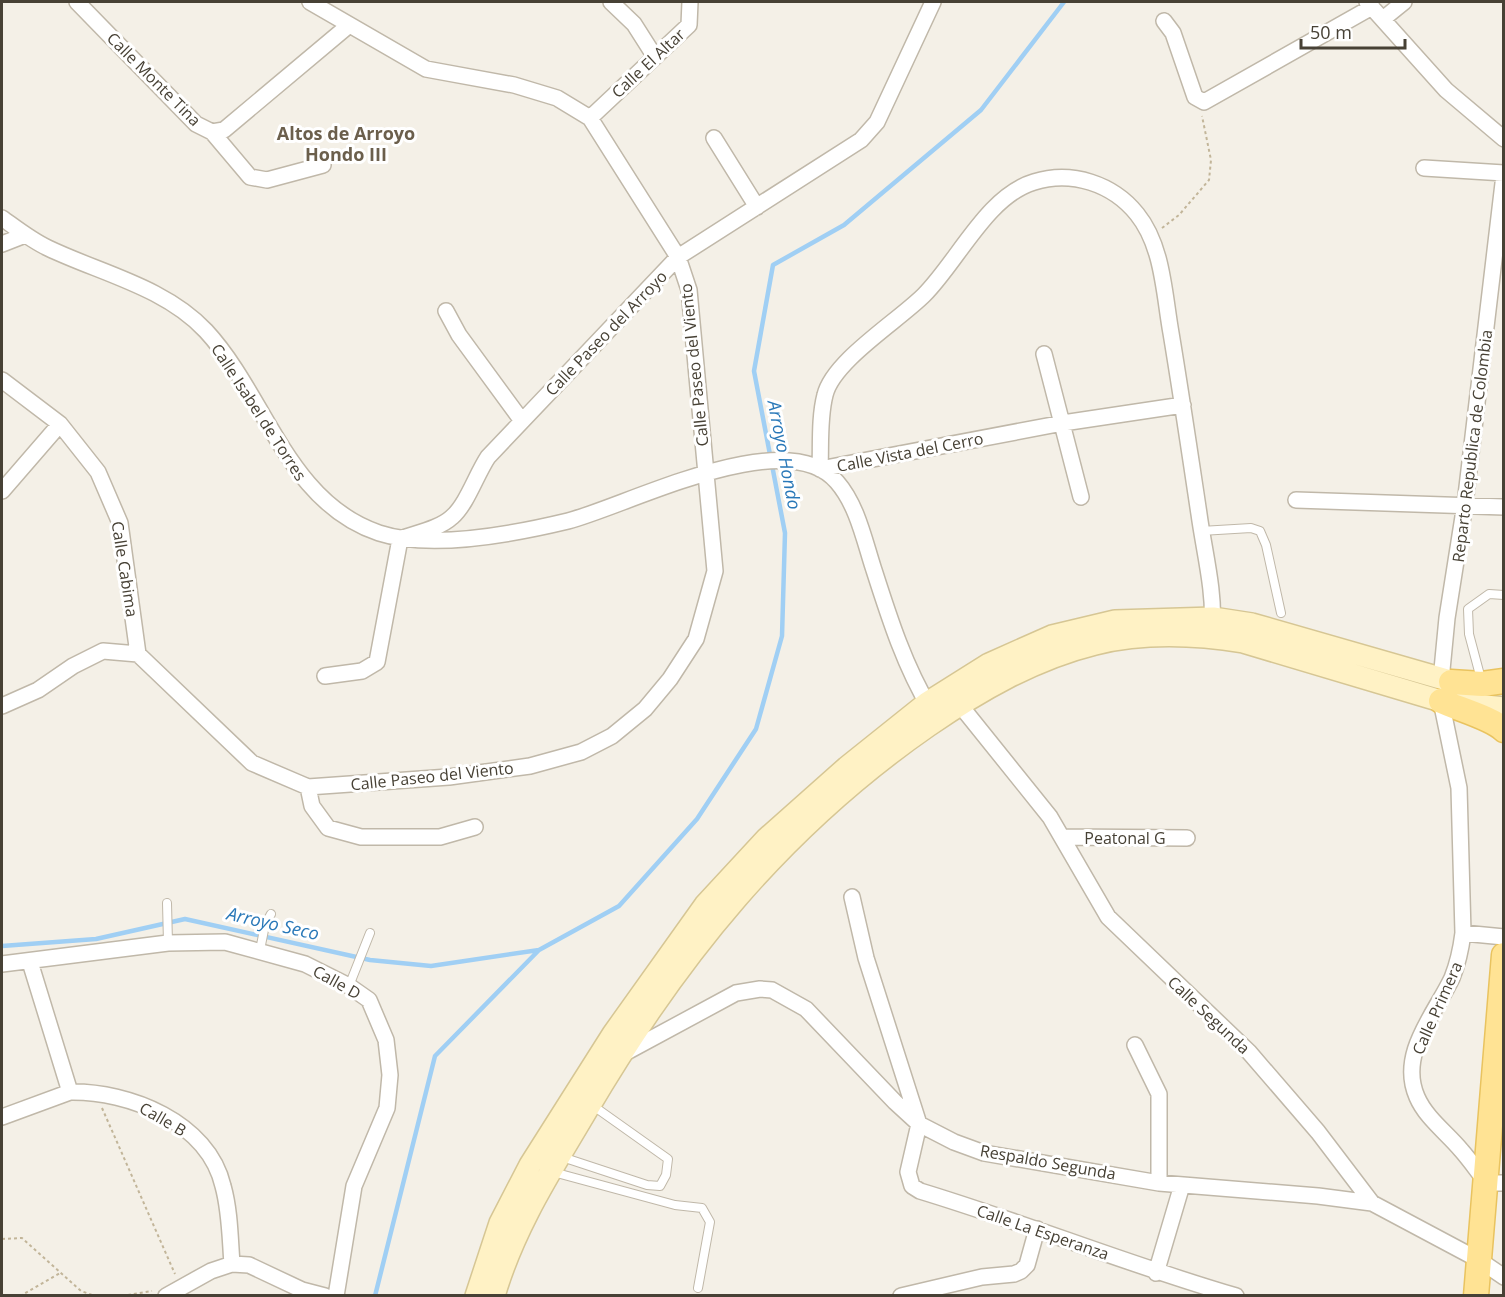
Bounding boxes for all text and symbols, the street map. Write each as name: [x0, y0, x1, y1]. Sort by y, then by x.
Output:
scale bar: [1301, 12, 1404, 50]
text: 50 m: [1310, 20, 1352, 44]
street label: Calle El Altar: [607, 23, 690, 103]
street label: Calle Monte Tina: [102, 27, 206, 131]
district label: Altos de Arroyo Hondo III: [277, 121, 415, 166]
street label: Calle Paseo del Arroyo: [540, 265, 672, 401]
street label: Calle Paseo del Viento: [675, 282, 713, 448]
street label: Reparto Republica de Colombia: [1447, 328, 1497, 564]
street label: Calle Isabel de Torres: [206, 339, 312, 485]
water label: Arroyo Hondo: [762, 396, 807, 511]
street label: Calle Vista del Cerro: [835, 427, 985, 477]
street label: Calle Cabima: [107, 520, 143, 618]
street label: Calle Paseo del Viento: [349, 757, 515, 795]
street label: Peatonal G: [1084, 827, 1166, 849]
water label: Arroyo Seco: [223, 900, 322, 945]
street label: Calle Primera: [1407, 958, 1467, 1058]
street label: Calle D: [309, 960, 365, 1004]
street label: Calle Segunda: [1163, 971, 1255, 1059]
street label: Calle B: [136, 1097, 190, 1141]
street label: Respaldo Segunda: [978, 1139, 1118, 1185]
street label: Calle La Esperanza: [974, 1199, 1112, 1265]

